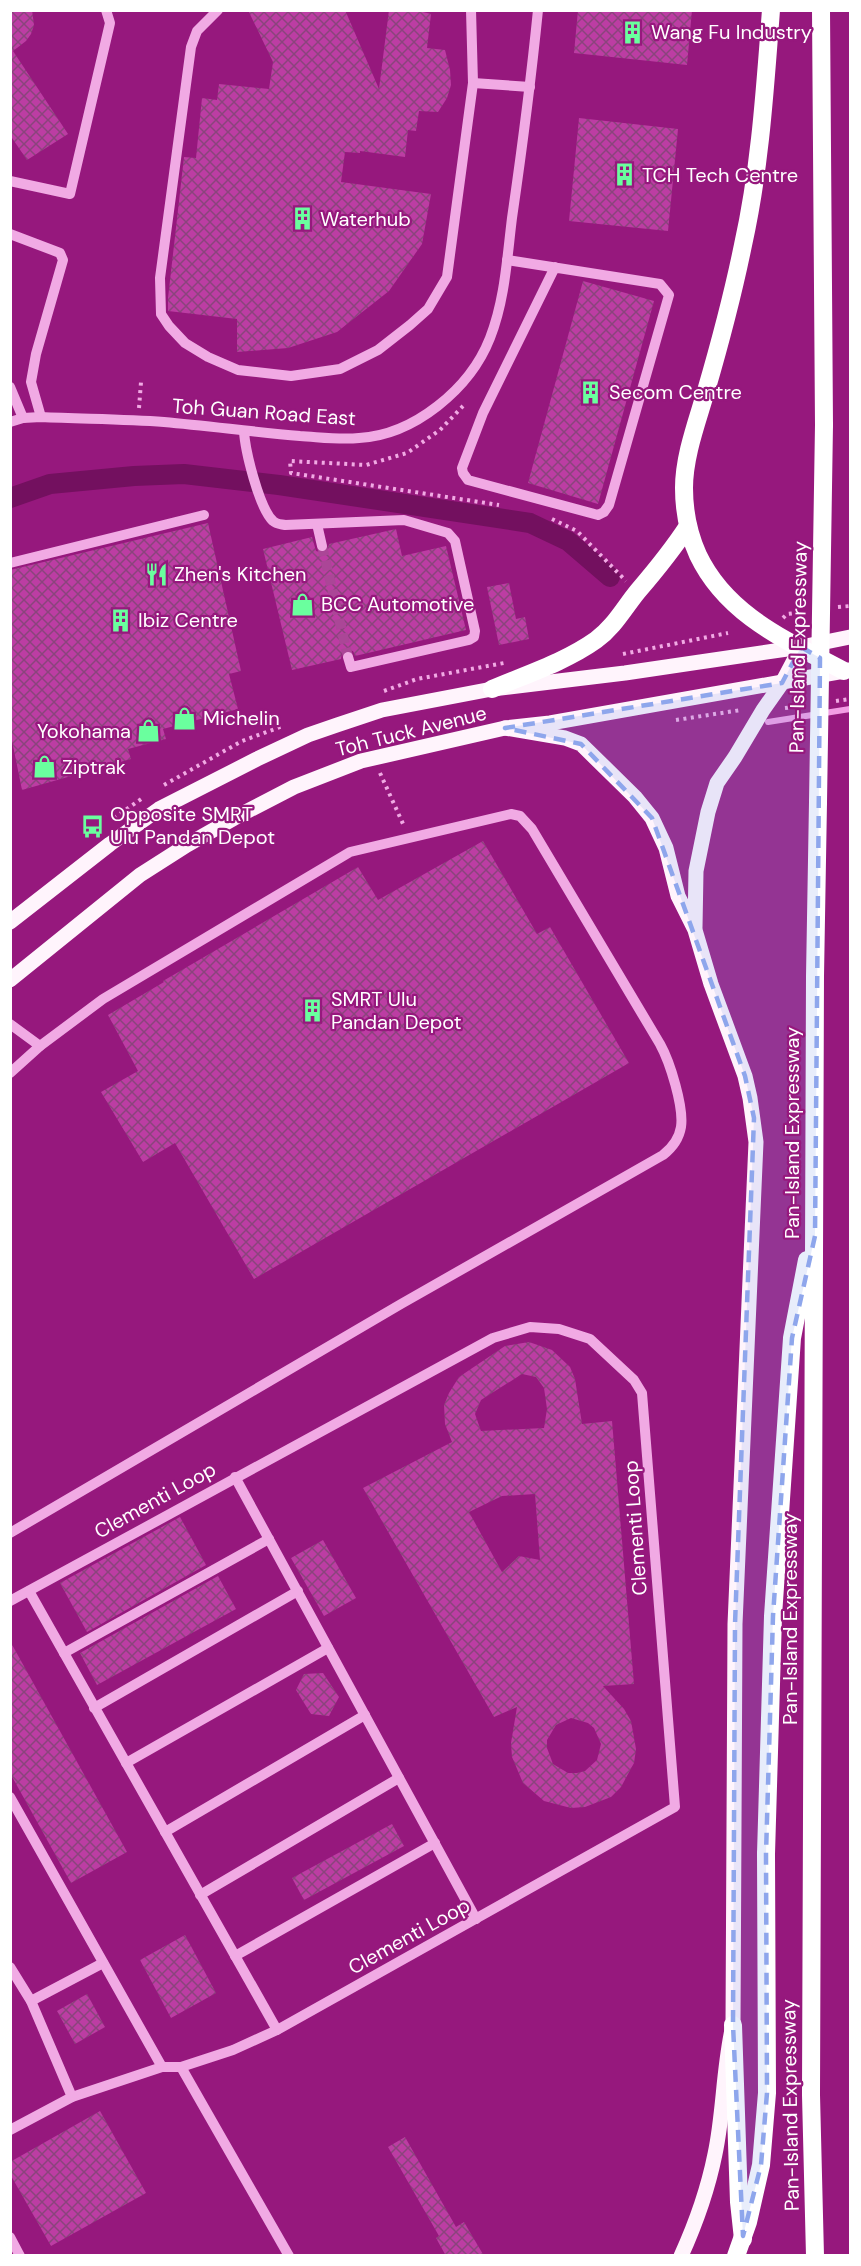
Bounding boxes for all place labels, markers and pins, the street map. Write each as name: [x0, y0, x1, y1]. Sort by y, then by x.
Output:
building icon: Wang Fu Industry: [620, 19, 646, 45]
place label: Wang Fu Industry: [651, 19, 812, 45]
building icon: TCH Tech Centre: [611, 162, 637, 188]
place label: TCH Tech Centre: [642, 162, 798, 188]
building icon: Waterhub: [289, 206, 315, 232]
place label: Waterhub: [320, 206, 411, 232]
building icon: Secom Centre: [578, 379, 604, 405]
place label: Secom Centre: [609, 379, 742, 405]
restaurant icon: Zhen's Kitchen: [143, 561, 169, 587]
place label: Zhen's Kitchen: [174, 561, 307, 587]
shop icon: BCC Automotive: [290, 591, 316, 617]
place label: BCC Automotive: [321, 591, 474, 617]
building icon: Ibiz Centre: [107, 607, 133, 633]
place label: Ibiz Centre: [138, 607, 238, 633]
shop icon: Michelin: [172, 705, 198, 731]
place label: Michelin: [203, 705, 280, 731]
place label: Yokohama: [37, 718, 131, 744]
shop icon: Yokohama: [136, 718, 162, 744]
shop icon: Ziptrak: [31, 754, 57, 780]
place label: Ziptrak: [62, 754, 126, 780]
place label: Opposite SMRT Ulu Pandan Depot: [110, 801, 275, 850]
bus stop icon: Opposite SMRT Ulu Pandan Depot: [79, 813, 105, 839]
place label: SMRT Ulu Pandan Depot: [331, 986, 462, 1035]
building icon: SMRT Ulu Pandan Depot: [300, 997, 326, 1023]

